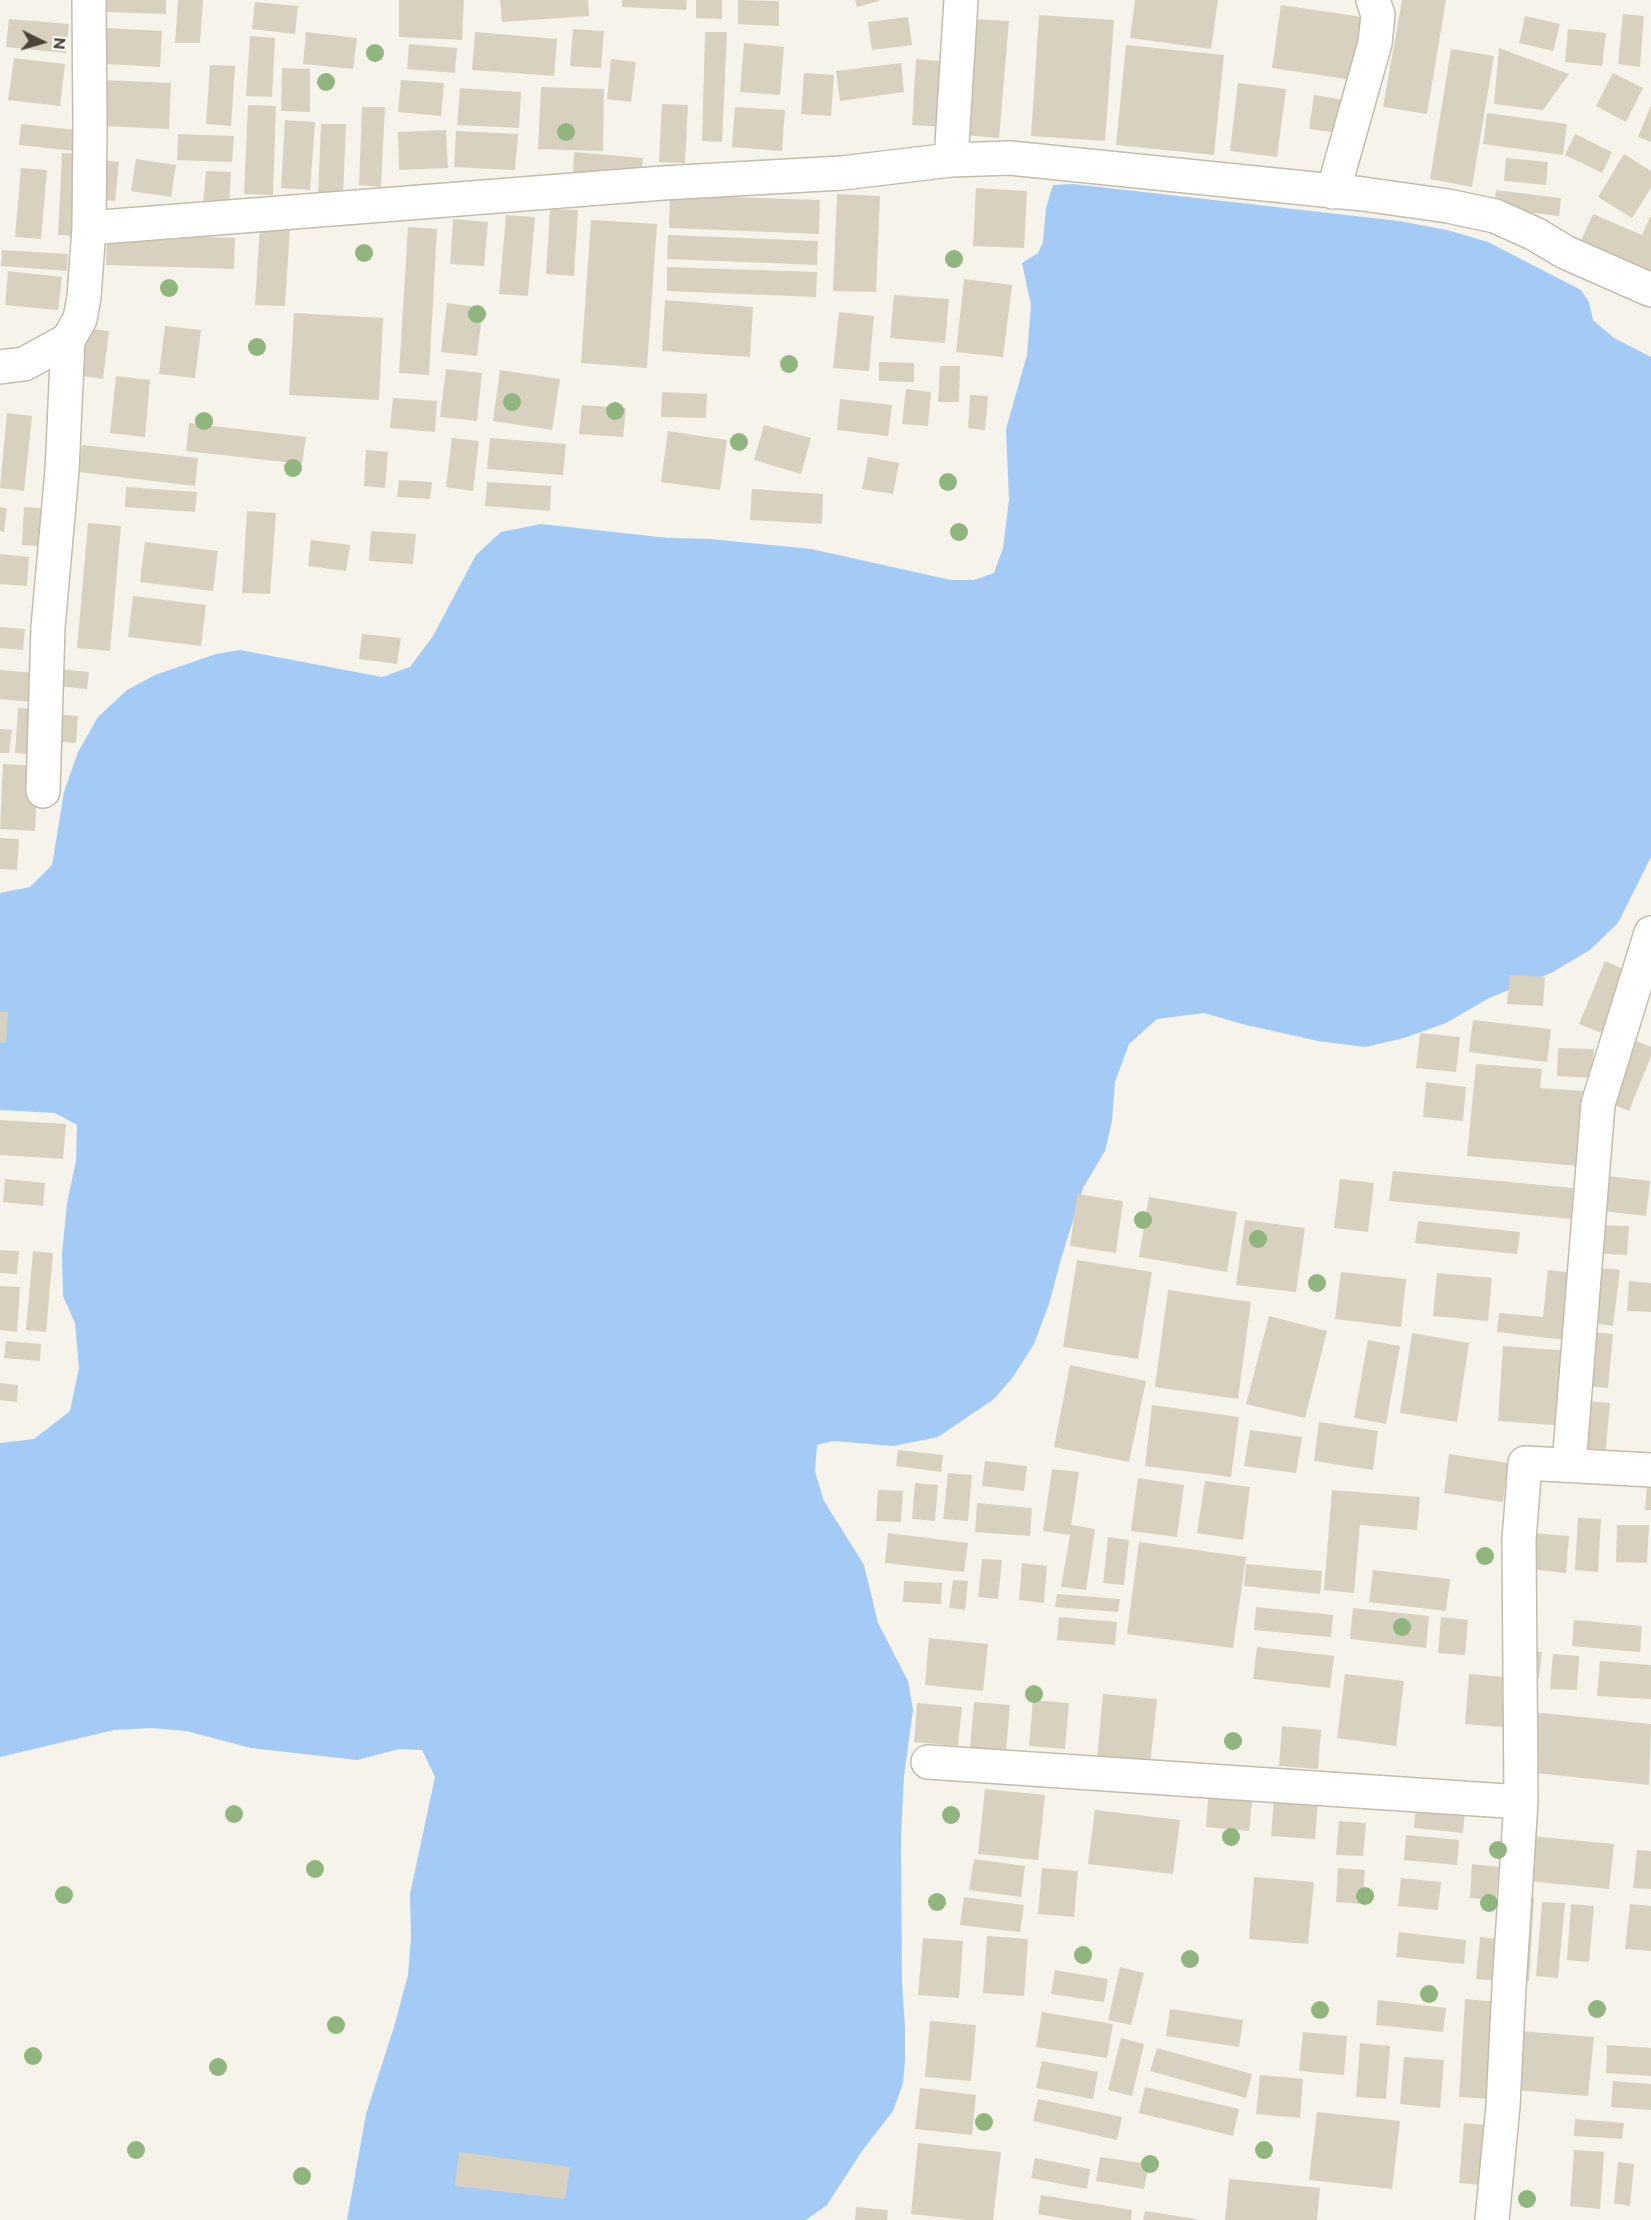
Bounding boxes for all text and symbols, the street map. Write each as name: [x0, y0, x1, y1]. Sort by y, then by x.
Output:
north arrow: [12, 12, 72, 72]
text: N: [50, 37, 70, 50]

